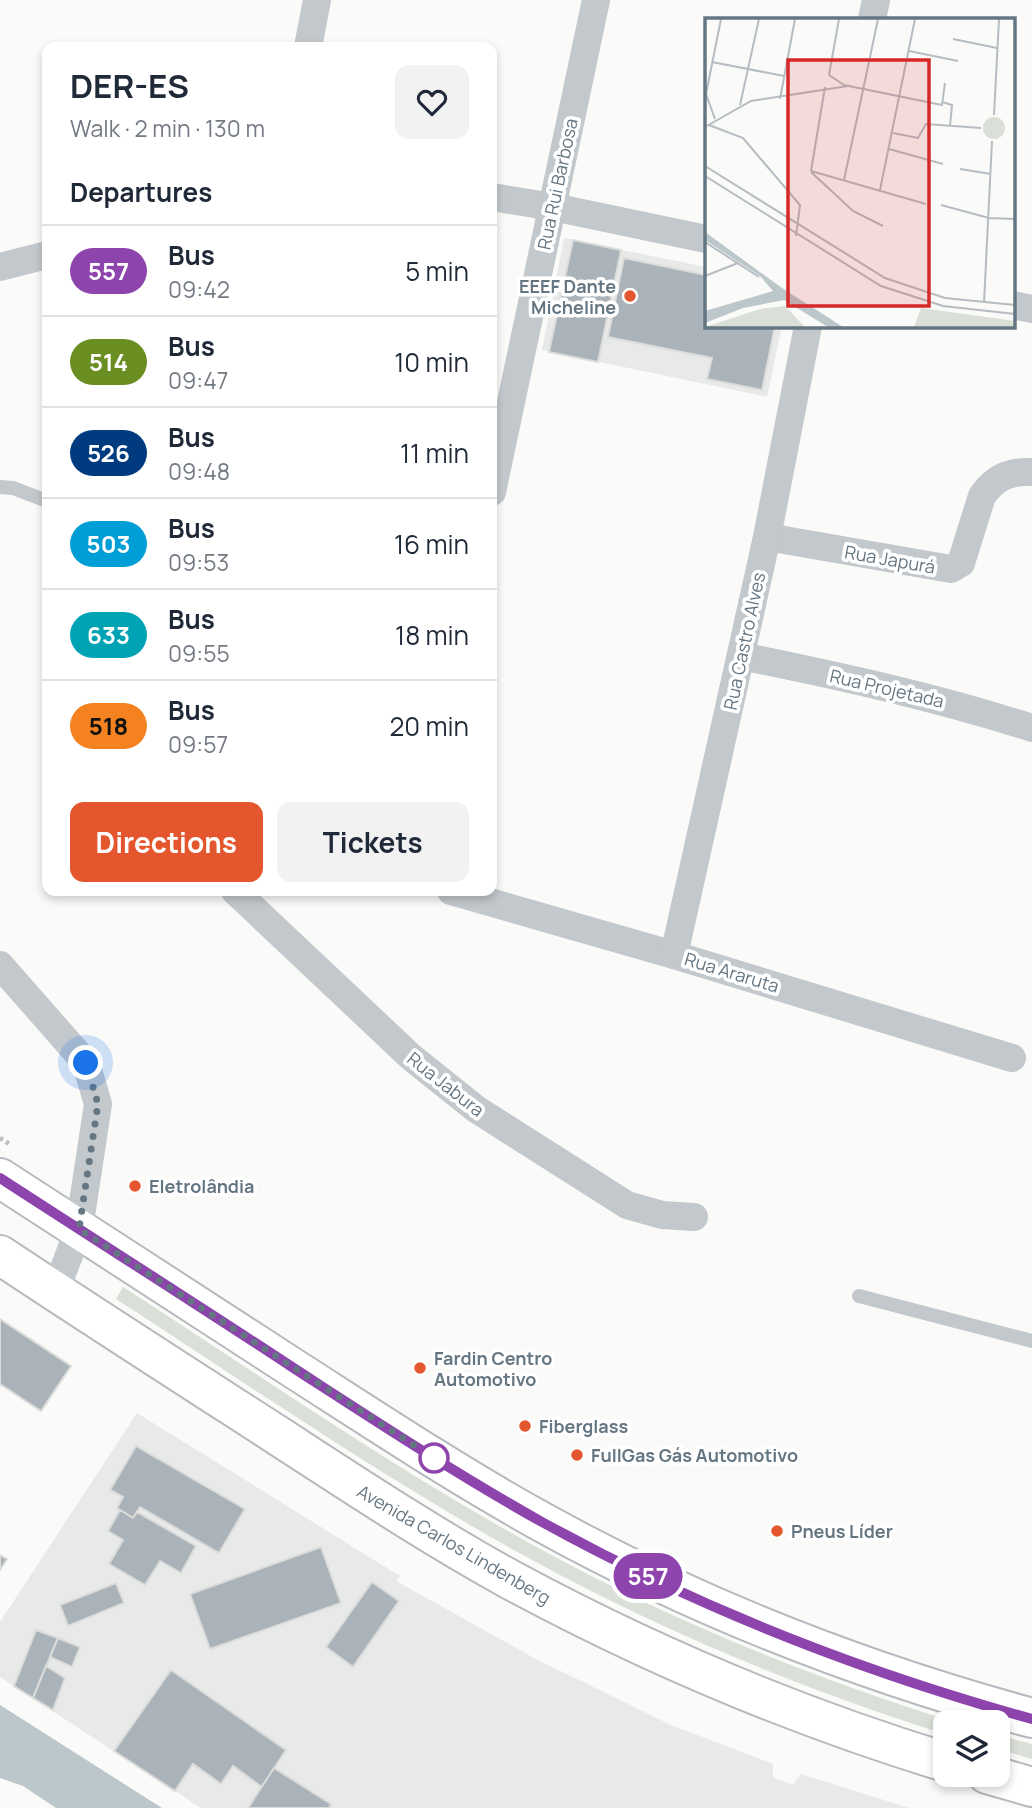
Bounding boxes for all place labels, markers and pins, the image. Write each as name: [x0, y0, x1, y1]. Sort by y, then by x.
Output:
place label: EEEF Dante Micheline: [519, 274, 616, 319]
marker: EEEF Dante Micheline: [622, 288, 638, 304]
place label: Eletrolândia: [149, 1174, 254, 1198]
marker: Eletrolândia: [127, 1178, 143, 1194]
place label: Fardin Centro Automotivo: [434, 1346, 553, 1391]
marker: Fardin Centro Automotivo: [412, 1360, 428, 1376]
place label: Fiberglass: [539, 1414, 628, 1438]
marker: Fiberglass: [517, 1418, 533, 1434]
unlabelled marker: [419, 1443, 449, 1473]
place label: FullGas Gás Automotivo: [591, 1443, 798, 1467]
marker: FullGas Gás Automotivo: [569, 1447, 585, 1463]
place label: Pneus Líder: [791, 1519, 893, 1543]
marker: Pneus Líder: [769, 1523, 785, 1539]

